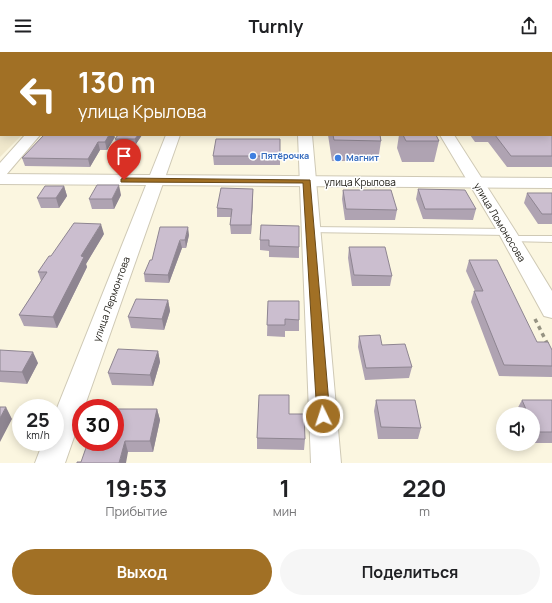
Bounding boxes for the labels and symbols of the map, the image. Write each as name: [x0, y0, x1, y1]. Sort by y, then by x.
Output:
pin: [107, 139, 141, 180]
place label: Пятёрочка: [261, 149, 309, 162]
marker: Пятёрочка: [248, 151, 258, 161]
place label: Магнит: [346, 151, 379, 164]
marker: Магнит: [333, 153, 343, 163]
street label: улица Крылова: [324, 175, 396, 189]
street label: улица Ломоносова: [471, 180, 529, 264]
street label: улица Лермонтова: [89, 255, 133, 343]
position arrow: [302, 395, 344, 437]
speed limit sign: 30: [72, 399, 124, 451]

